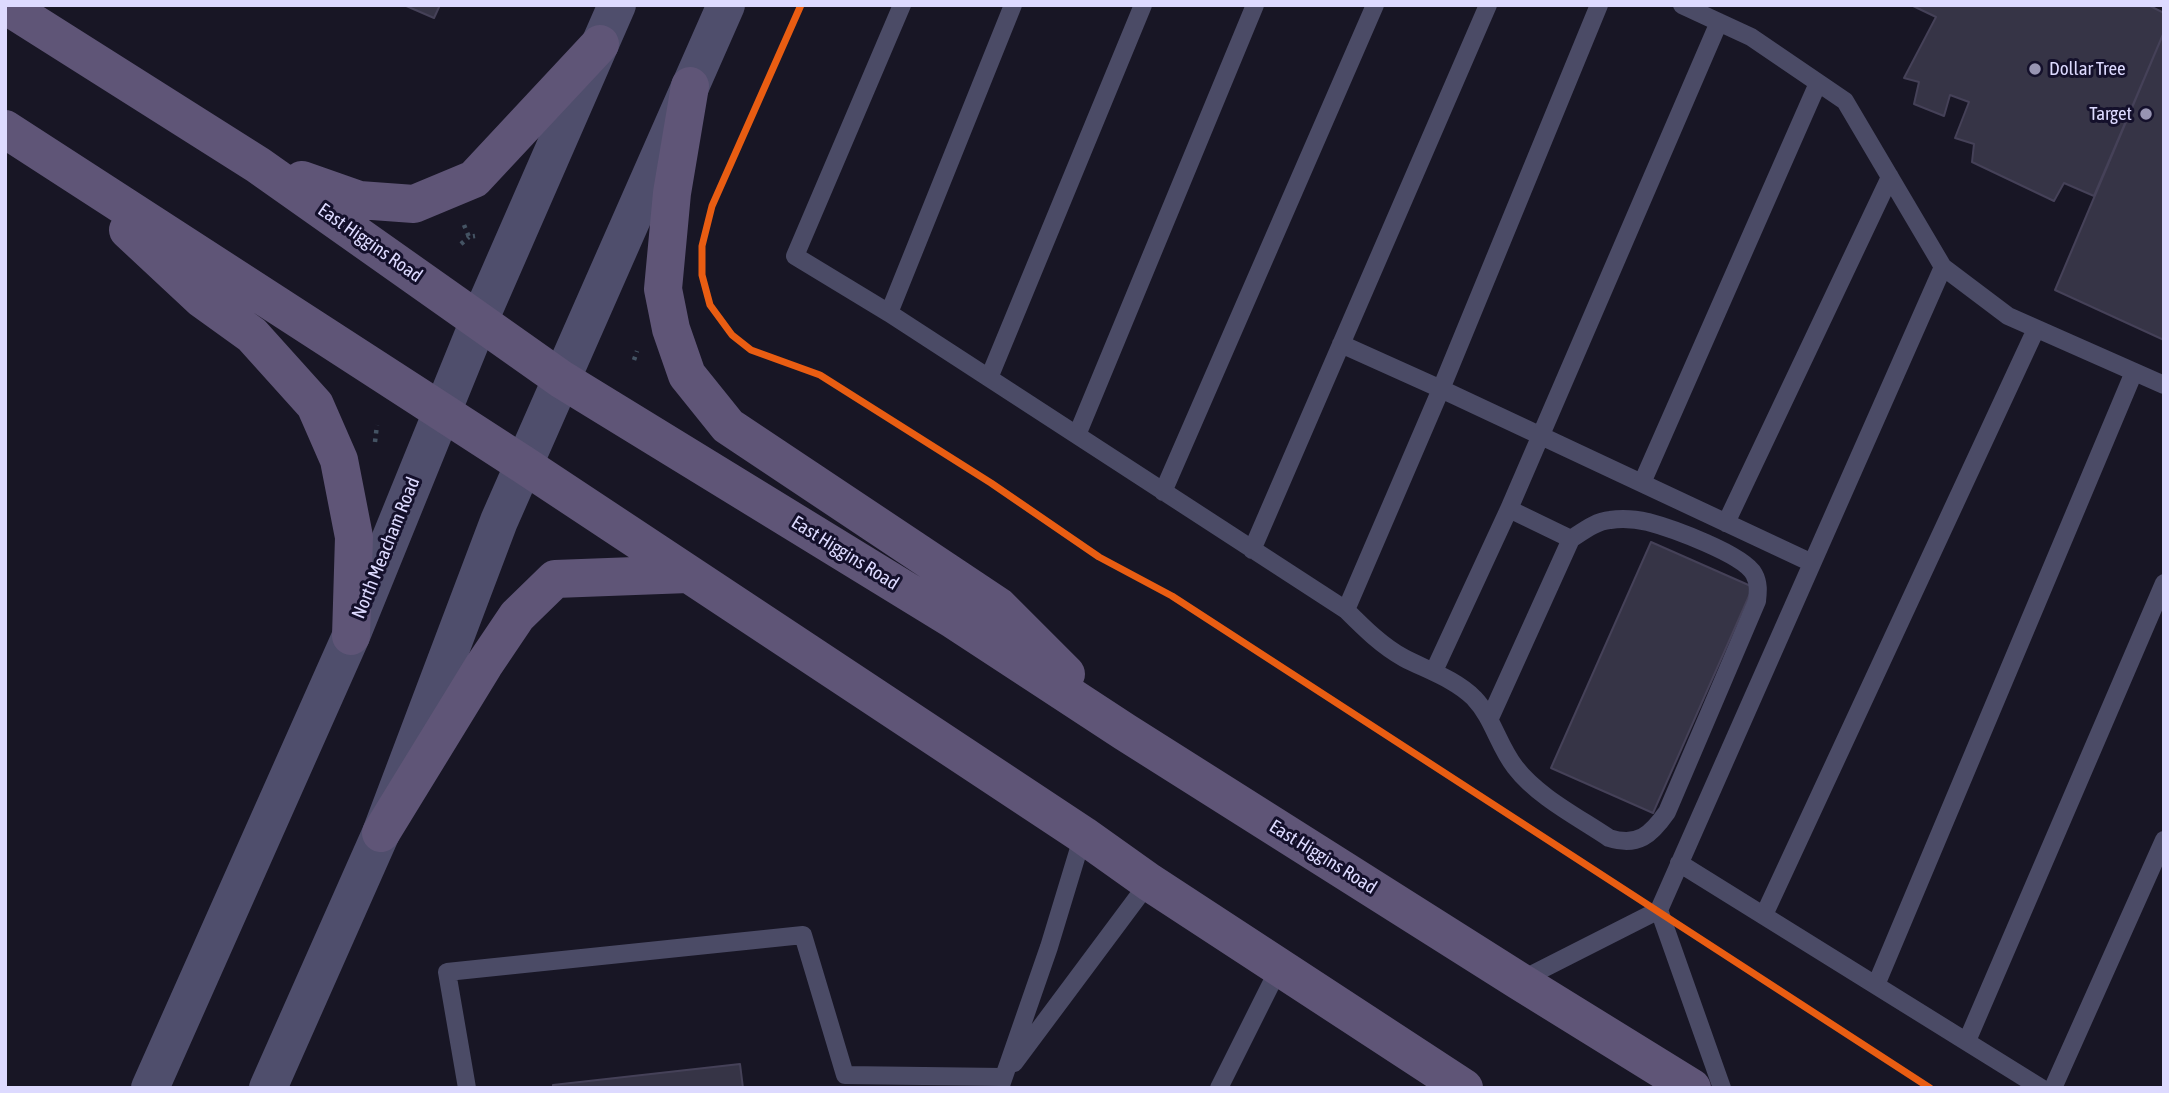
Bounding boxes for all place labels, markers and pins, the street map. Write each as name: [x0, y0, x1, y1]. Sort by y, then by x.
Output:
place label: Dollar Tree: [2049, 58, 2126, 80]
marker: Dollar Tree: [2027, 61, 2043, 77]
place label: Target: [2089, 103, 2132, 125]
marker: Target: [2138, 106, 2154, 122]

